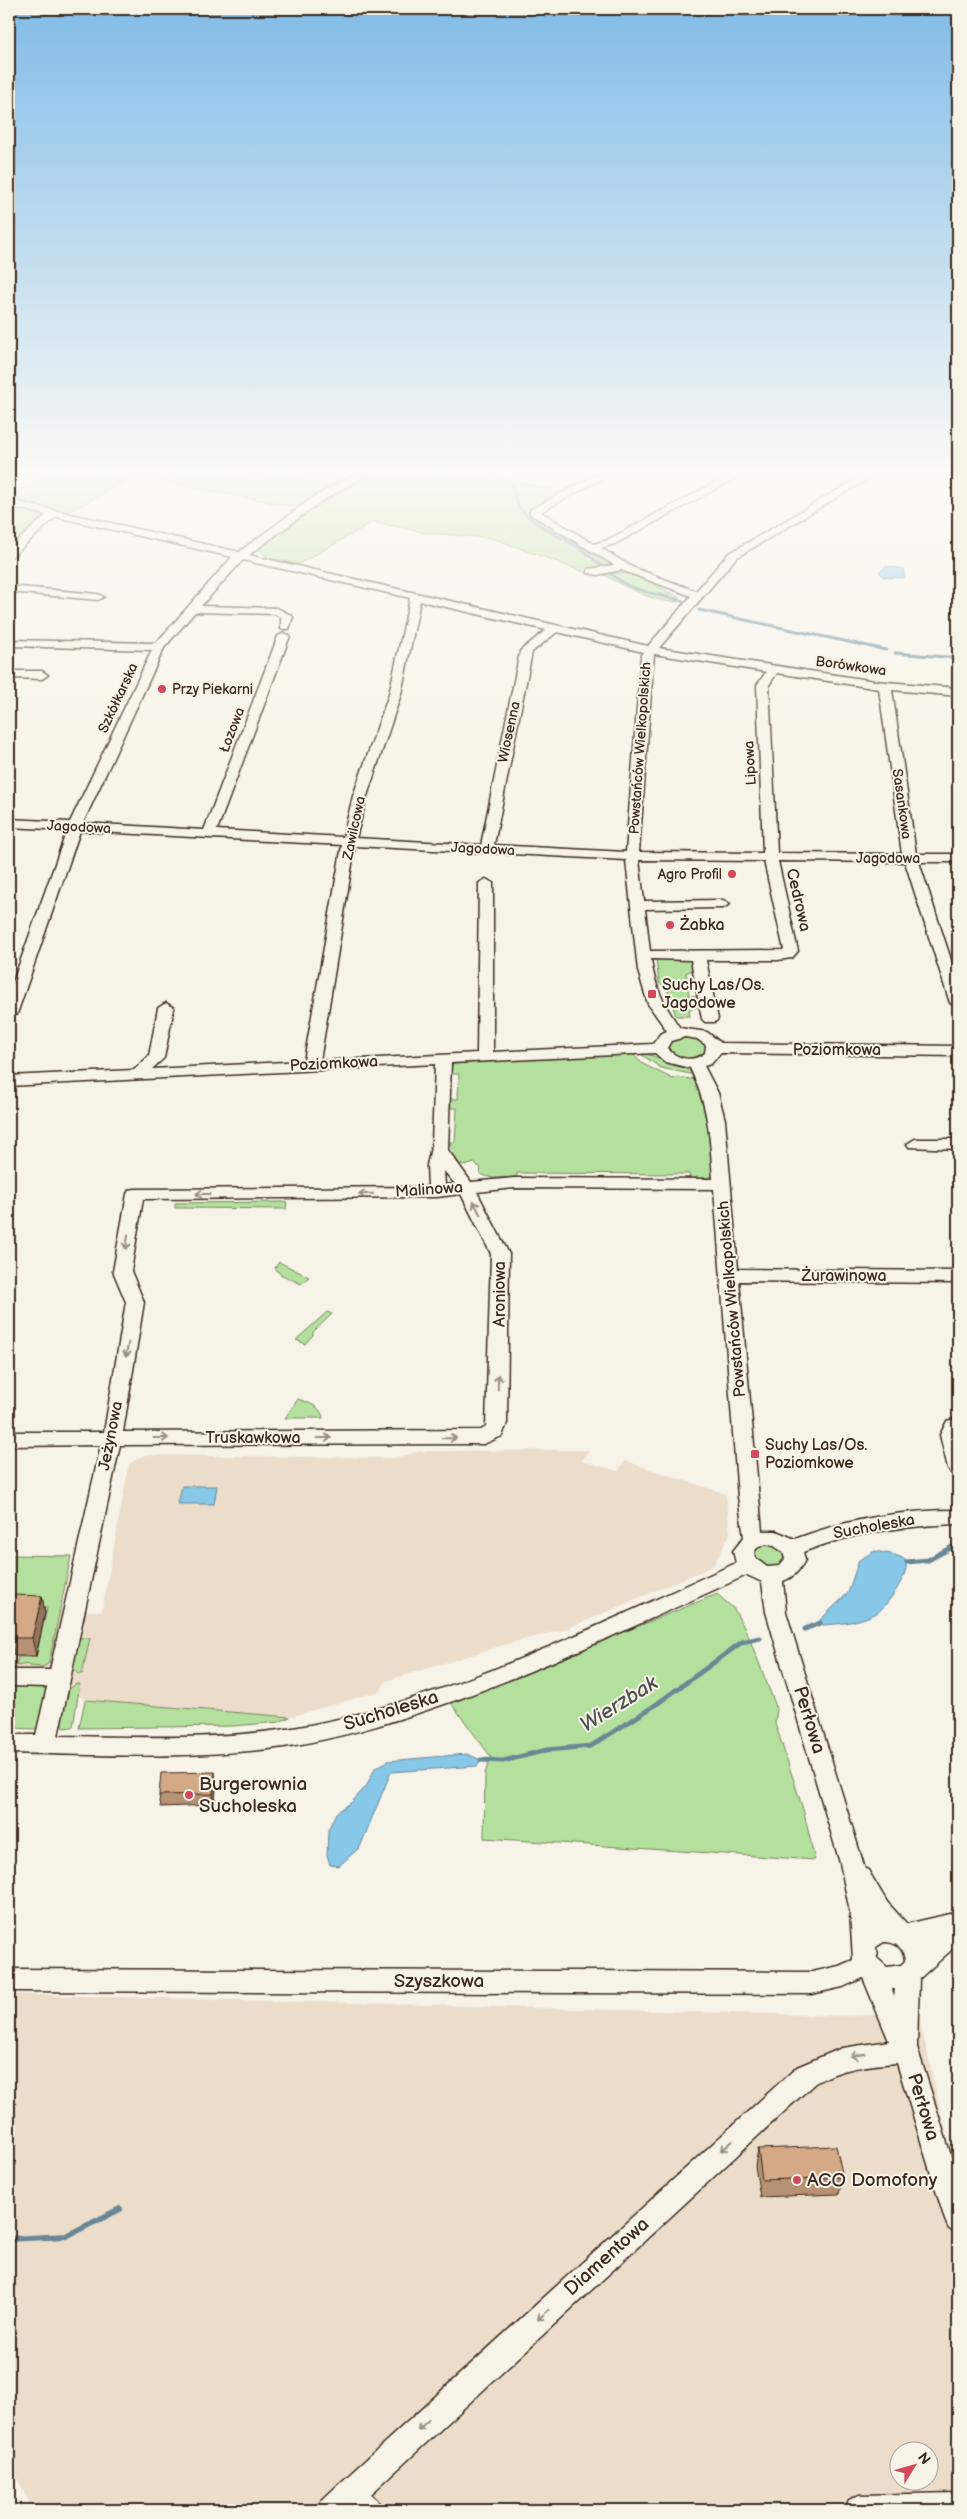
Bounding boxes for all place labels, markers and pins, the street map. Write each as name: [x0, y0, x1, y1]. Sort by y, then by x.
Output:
place label: Przy Piekarni: [172, 681, 253, 698]
marker: Przy Piekarni: [156, 683, 168, 695]
place label: Agro Profil: [658, 866, 722, 883]
marker: Agro Profil: [726, 868, 738, 880]
place label: Żabka: [679, 914, 725, 935]
marker: Żabka: [664, 919, 676, 931]
place label: Suchy Las/Os. Jagodowe: [662, 976, 764, 1013]
marker: Suchy Las/Os. Jagodowe: [646, 988, 658, 1000]
place label: Suchy Las/Os. Poziomkowe: [765, 1436, 867, 1473]
marker: Suchy Las/Os. Poziomkowe: [749, 1448, 761, 1460]
place label: Burgerownia Sucholeska: [199, 1773, 307, 1818]
marker: Burgerownia Sucholeska: [183, 1789, 195, 1801]
place label: ACO Domofony: [807, 2169, 938, 2192]
marker: ACO Domofony: [791, 2174, 803, 2186]

